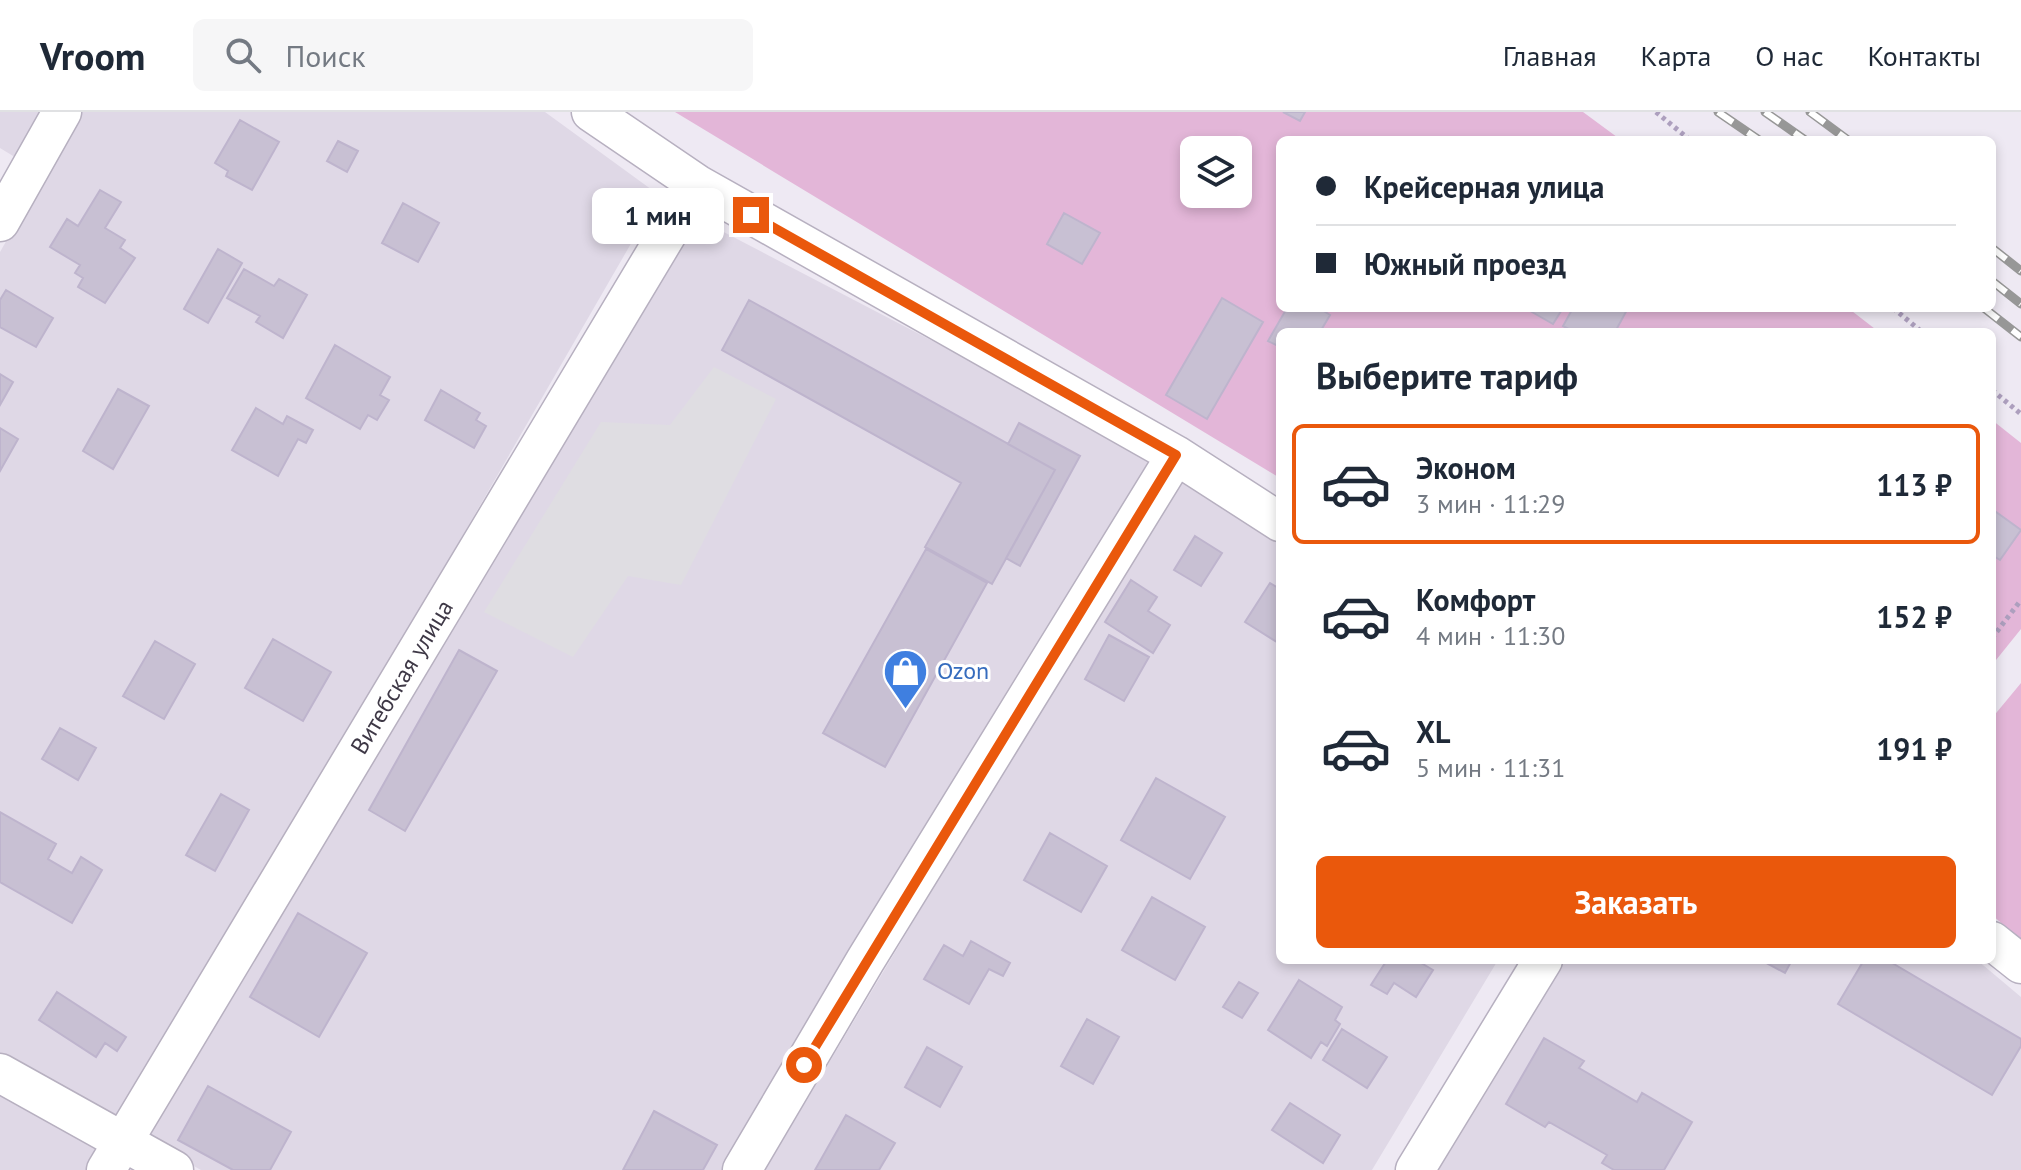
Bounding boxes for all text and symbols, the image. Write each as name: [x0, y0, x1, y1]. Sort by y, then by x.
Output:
search box: [193, 19, 753, 91]
text: Vroom: [40, 31, 145, 80]
icon: search: [221, 33, 265, 77]
text: Поиск: [285, 36, 366, 75]
text: Главная: [1503, 37, 1597, 74]
text: Карта: [1641, 37, 1711, 74]
text: О нас: [1755, 37, 1824, 74]
text: Контакты: [1868, 37, 1981, 74]
map controls: [1180, 136, 1252, 208]
button: layers: [1180, 136, 1252, 208]
text: Крейсерная улица: [1364, 167, 1604, 206]
callout: 1 мин: [591, 187, 723, 243]
route end: [733, 197, 769, 233]
text: 1 мин: [625, 199, 691, 232]
text: Южный проезд: [1364, 244, 1566, 283]
text: Выберите тариф: [1316, 352, 1578, 399]
icon: car: [1320, 448, 1392, 520]
text: Эконом: [1416, 448, 1516, 487]
text: 113 ₽: [1876, 465, 1952, 504]
text: 3 мин · 11:29: [1416, 487, 1565, 520]
icon: car: [1320, 580, 1392, 652]
text: Комфорт: [1416, 580, 1535, 619]
street label: Витебская улица: [343, 594, 460, 759]
text: 152 ₽: [1876, 597, 1952, 636]
text: 4 мин · 11:30: [1416, 619, 1565, 652]
shop icon: Ozon: [882, 647, 930, 710]
place label: Ozon: [937, 655, 989, 686]
icon: car: [1320, 712, 1392, 784]
text: XL: [1416, 712, 1450, 751]
text: 191 ₽: [1876, 729, 1952, 768]
text: 5 мин · 11:31: [1416, 751, 1565, 784]
button: Заказать: [1316, 856, 1956, 948]
route start: [786, 1047, 822, 1083]

